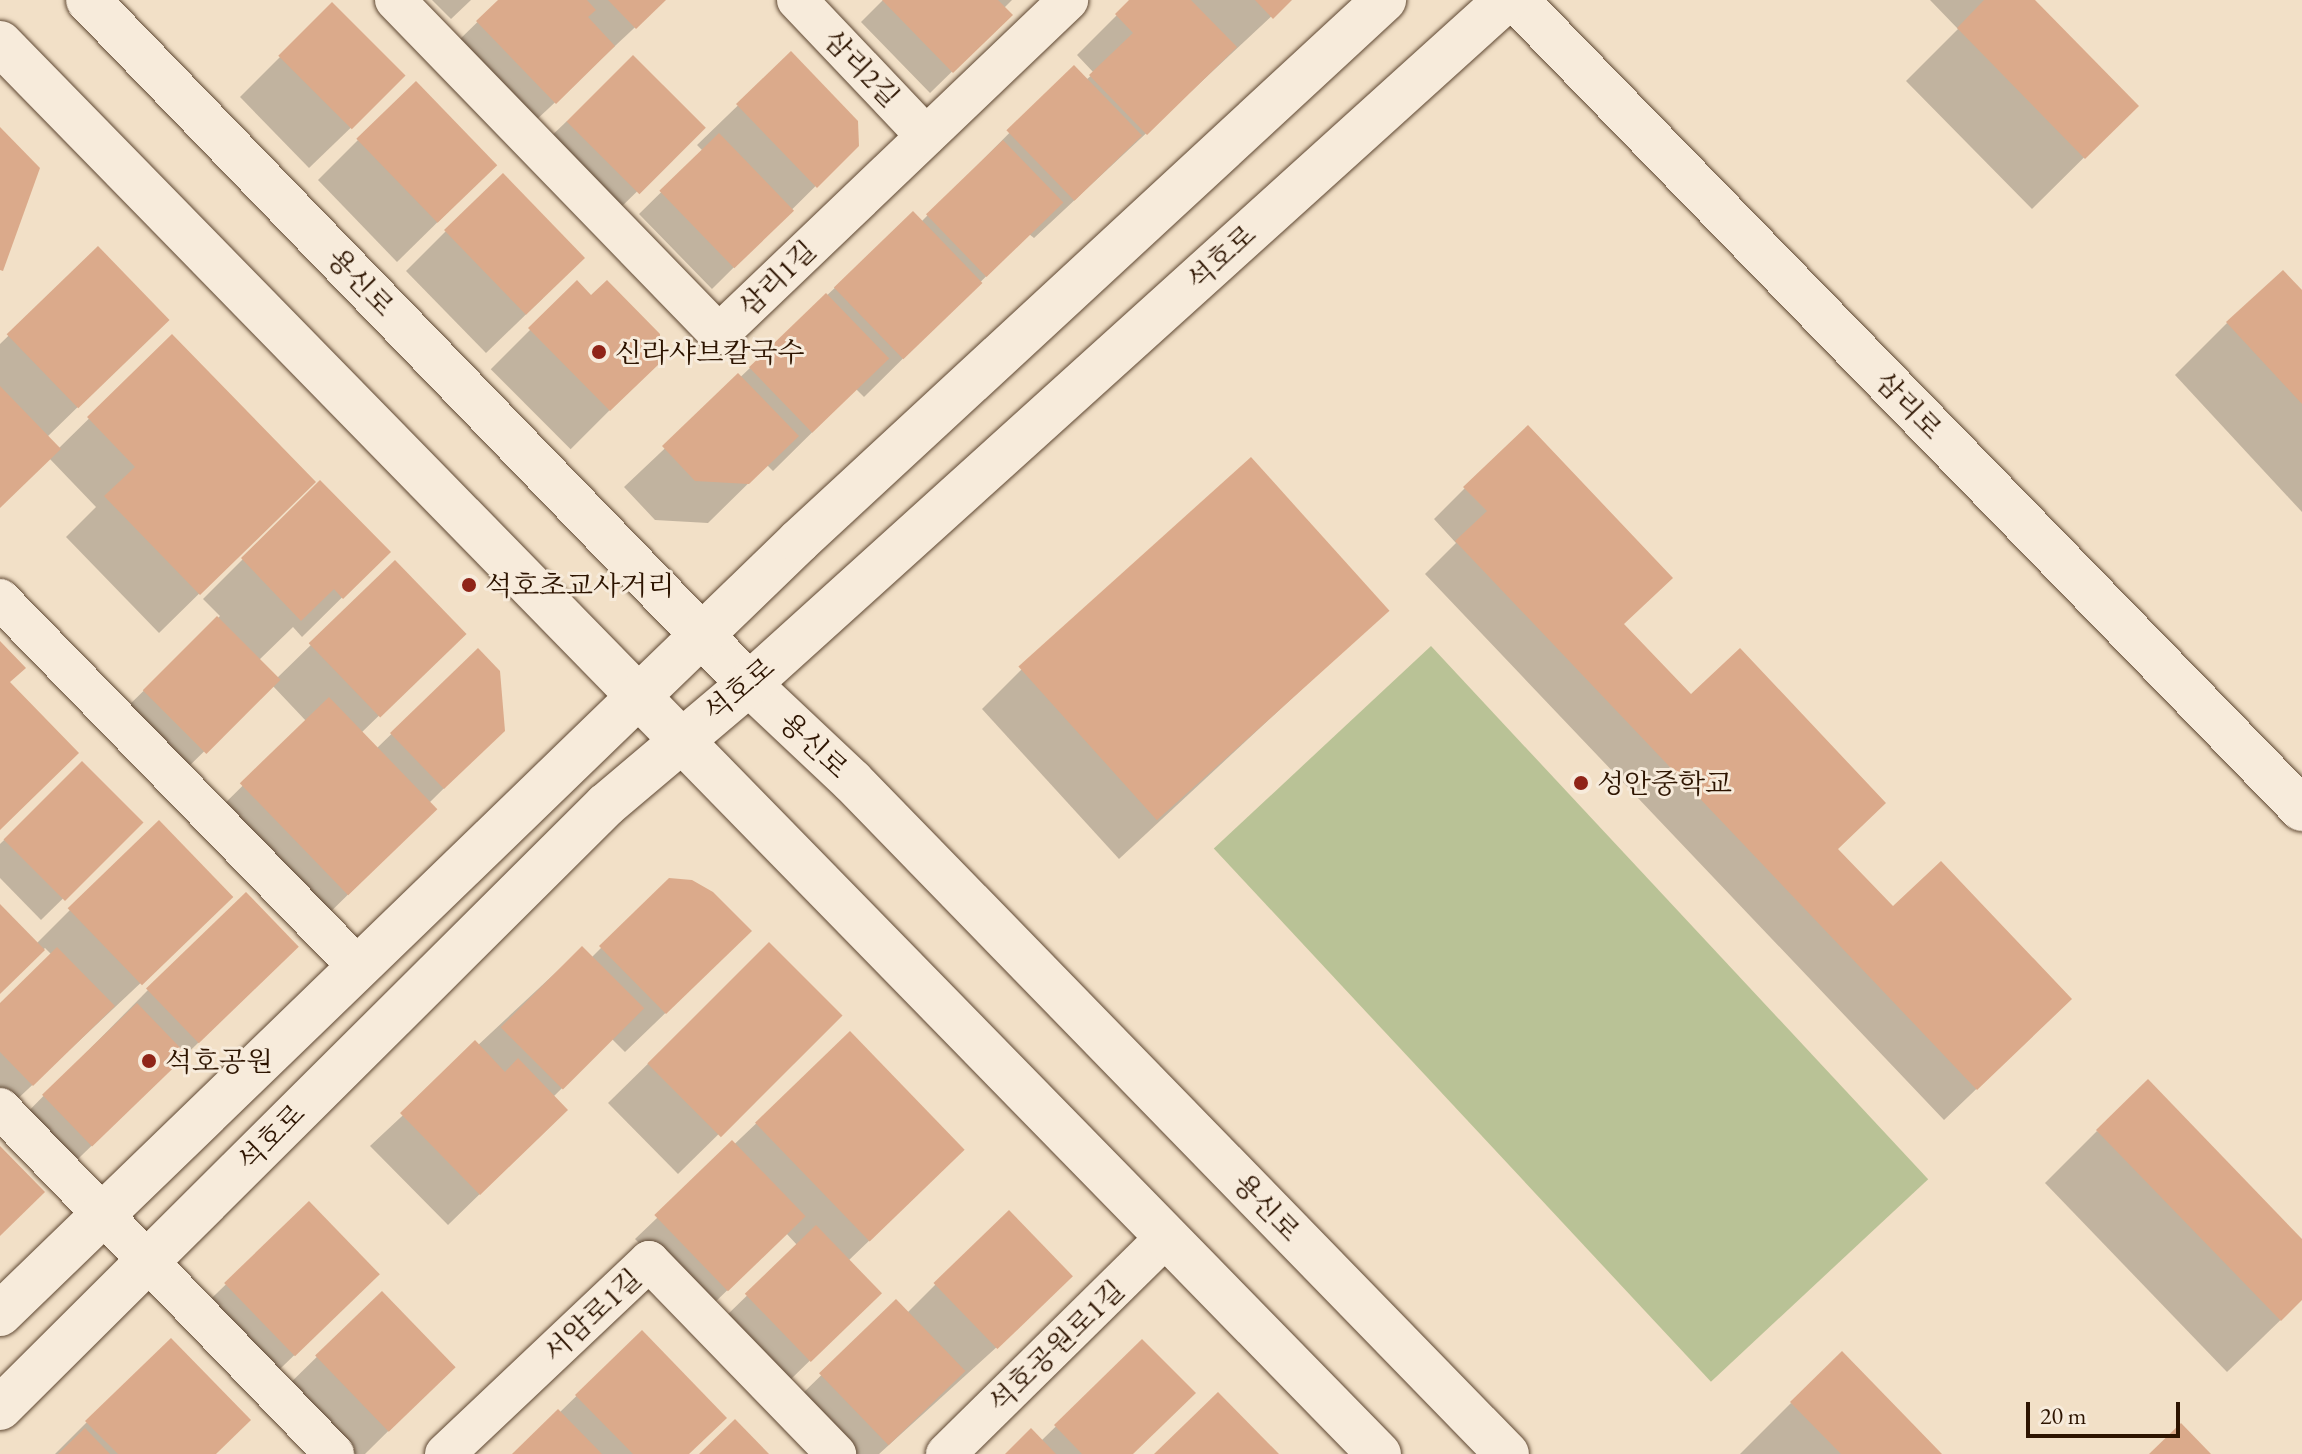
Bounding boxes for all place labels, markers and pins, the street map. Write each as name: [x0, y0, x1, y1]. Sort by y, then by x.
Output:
place label: 신라샤브칼국수: [615, 335, 804, 369]
marker: 신라샤브칼국수: [590, 343, 608, 361]
place label: 석호초교사거리: [485, 568, 674, 602]
marker: 석호초교사거리: [460, 576, 478, 594]
place label: 성안중학교: [1597, 766, 1732, 800]
marker: 성안중학교: [1572, 774, 1590, 792]
place label: 석호공원: [165, 1044, 273, 1078]
marker: 석호공원: [140, 1052, 158, 1070]

